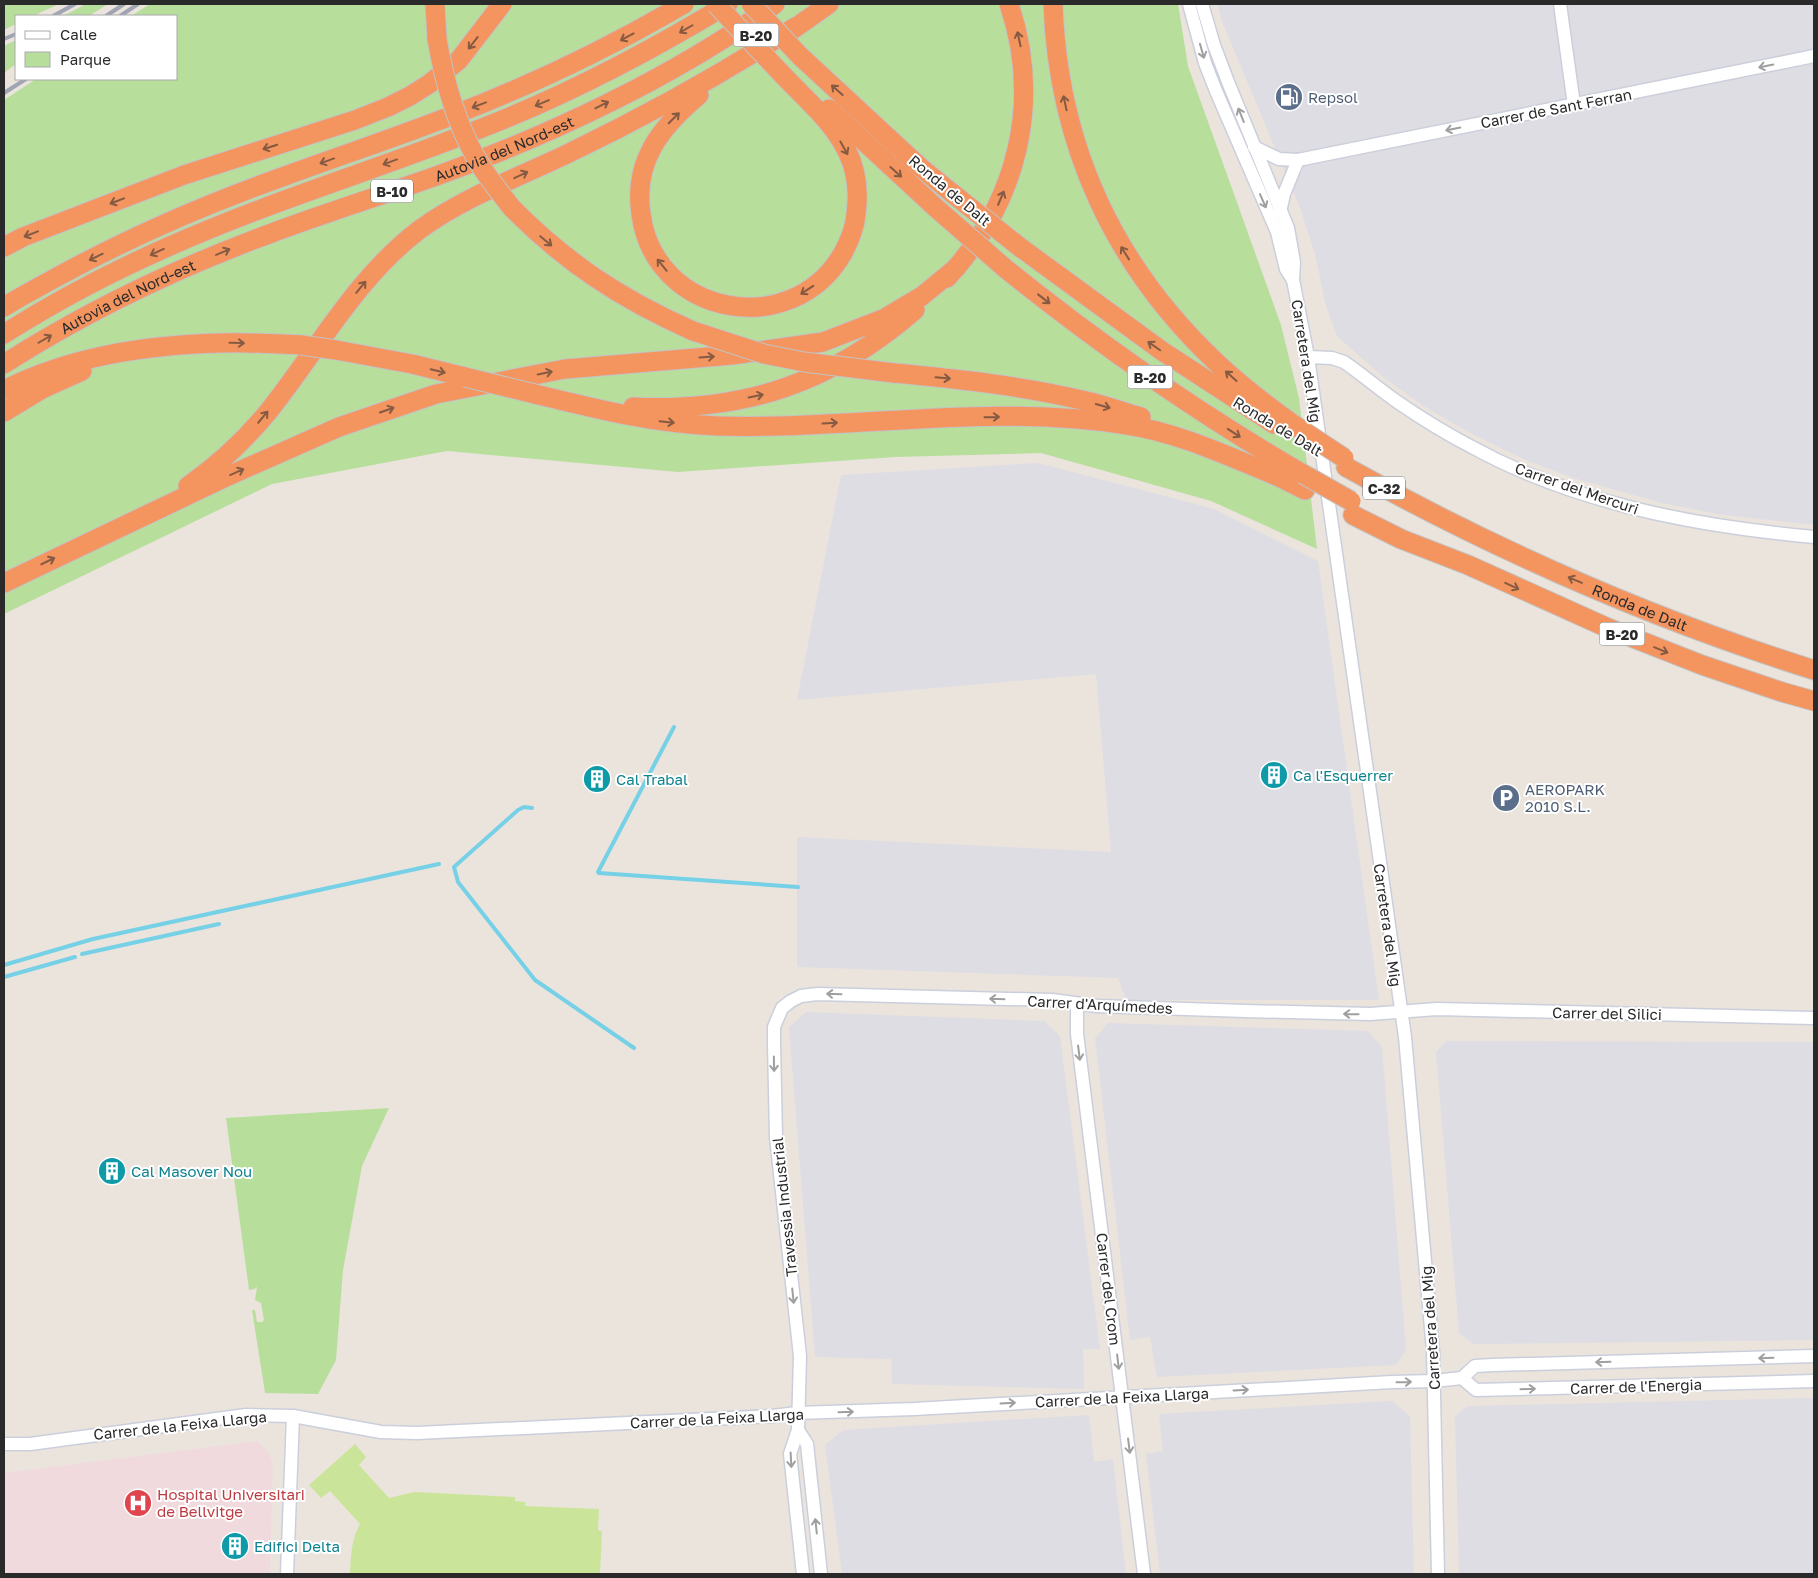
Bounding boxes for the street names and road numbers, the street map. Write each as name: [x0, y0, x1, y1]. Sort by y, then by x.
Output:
road number: B-20: [734, 24, 778, 46]
street label: Carrer de Sant Ferran: [1479, 84, 1633, 132]
street label: Autovia del Nord-est: [432, 112, 576, 185]
street label: Ronda de Dalt: [906, 151, 994, 229]
road number: B-10: [371, 180, 413, 202]
street label: Autovia del Nord-est: [57, 256, 198, 337]
street label: Carretera del Mig: [1288, 298, 1326, 424]
road number: B-20: [1128, 366, 1172, 388]
street label: Ronda de Dalt: [1230, 392, 1326, 460]
street label: Carrer del Mercuri: [1513, 458, 1641, 518]
road number: C-32: [1363, 476, 1405, 499]
street label: Ronda de Dalt: [1590, 580, 1690, 634]
road number: B-20: [1600, 622, 1644, 646]
street label: Carretera del Mig: [1370, 862, 1406, 988]
street label: Carrer d'Arquímedes: [1027, 991, 1173, 1017]
street label: Carrer del Silici: [1552, 1003, 1662, 1023]
street label: Travessia Industrial: [768, 1136, 800, 1278]
street label: Carrer del Crom: [1093, 1232, 1125, 1346]
street label: Carretera del Mig: [1417, 1265, 1443, 1391]
street label: Carrer de l'Energia: [1570, 1375, 1702, 1397]
street label: Carrer de la Feixa Llarga: [1035, 1383, 1209, 1411]
street label: Carrer de la Feixa Llarga: [630, 1404, 804, 1432]
street label: Carrer de la Feixa Llarga: [92, 1407, 268, 1443]

